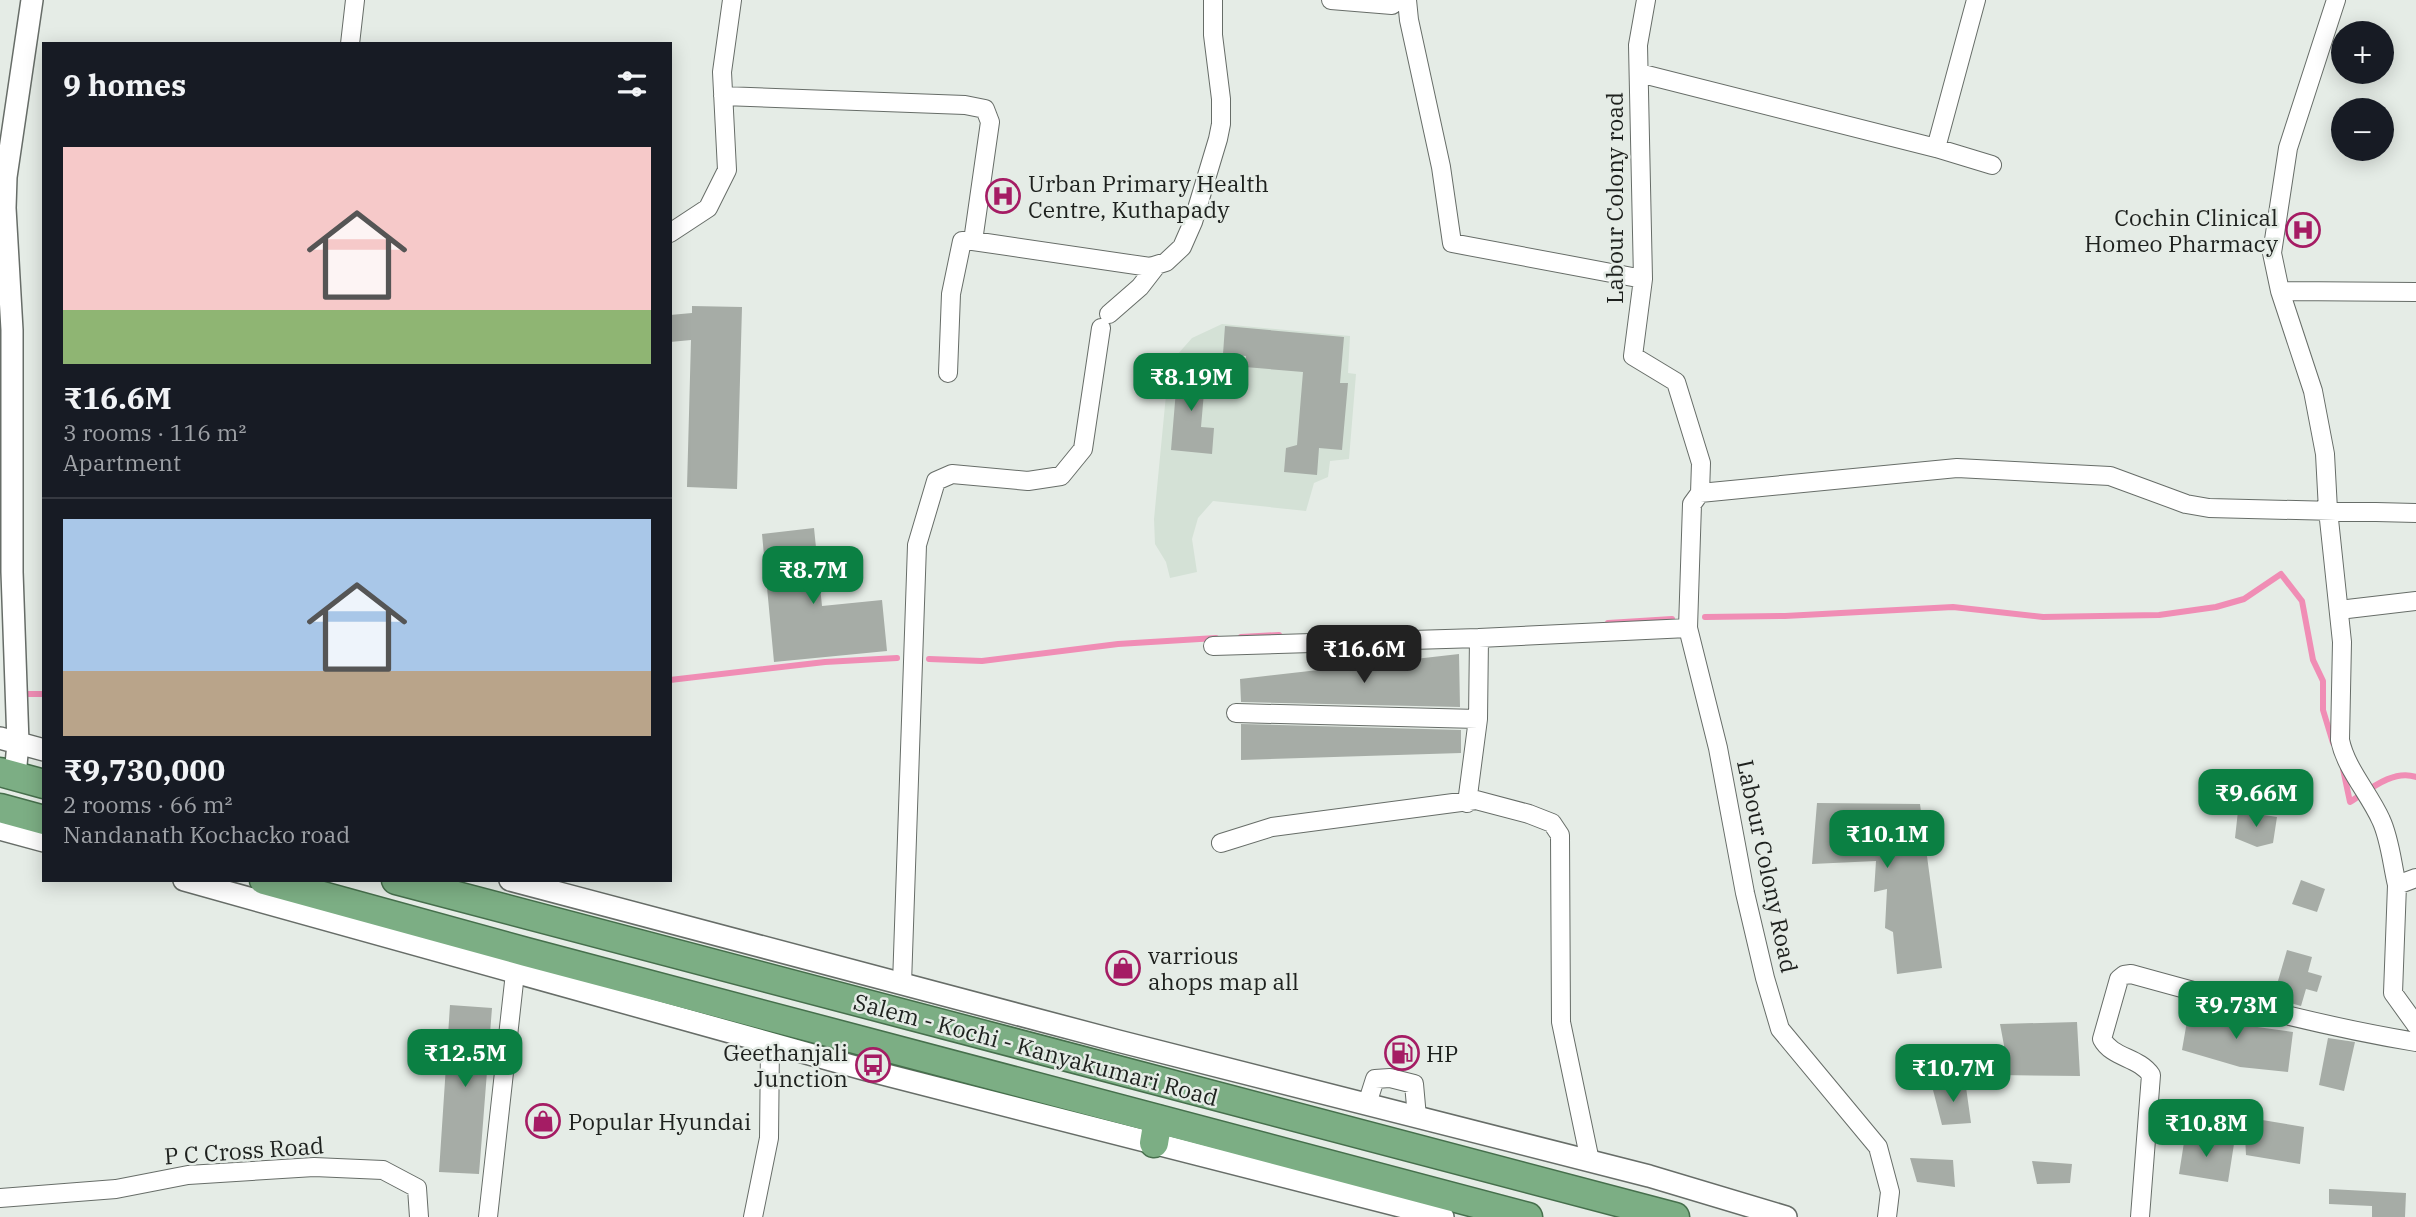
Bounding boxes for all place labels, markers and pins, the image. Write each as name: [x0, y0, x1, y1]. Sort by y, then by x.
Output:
place label: Urban Primary Health Centre, Kuthapady: [1028, 168, 1269, 224]
hospital icon: Urban Primary Health Centre, Kuthapady: [984, 177, 1022, 215]
place label: Cochin Clinical Homeo Pharmacy: [2084, 202, 2279, 258]
hospital icon: Cochin Clinical Homeo Pharmacy: [2284, 211, 2322, 249]
pin: ₹8.19M: [1134, 354, 1248, 413]
pin: ₹8.7M: [764, 546, 862, 606]
pin: ₹16.6M: [1307, 626, 1421, 685]
pin: ₹9.66M: [2199, 770, 2313, 829]
pin: ₹10.1M: [1830, 810, 1944, 870]
place label: varrious ahops map all: [1148, 940, 1299, 996]
shop icon: varrious ahops map all: [1104, 949, 1142, 987]
pin: ₹9.73M: [2179, 982, 2293, 1041]
pin: ₹12.5M: [408, 1030, 522, 1089]
fuel station icon: HP: [1383, 1034, 1421, 1072]
place label: Geethanjali Junction: [723, 1037, 848, 1093]
place label: HP: [1426, 1038, 1458, 1068]
pin: ₹10.7M: [1896, 1044, 2010, 1104]
bus stop icon: Geethanjali Junction: [854, 1046, 892, 1084]
pin: ₹10.8M: [2149, 1100, 2263, 1159]
shop icon: Popular Hyundai: [524, 1102, 562, 1140]
place label: Popular Hyundai: [568, 1106, 751, 1136]

